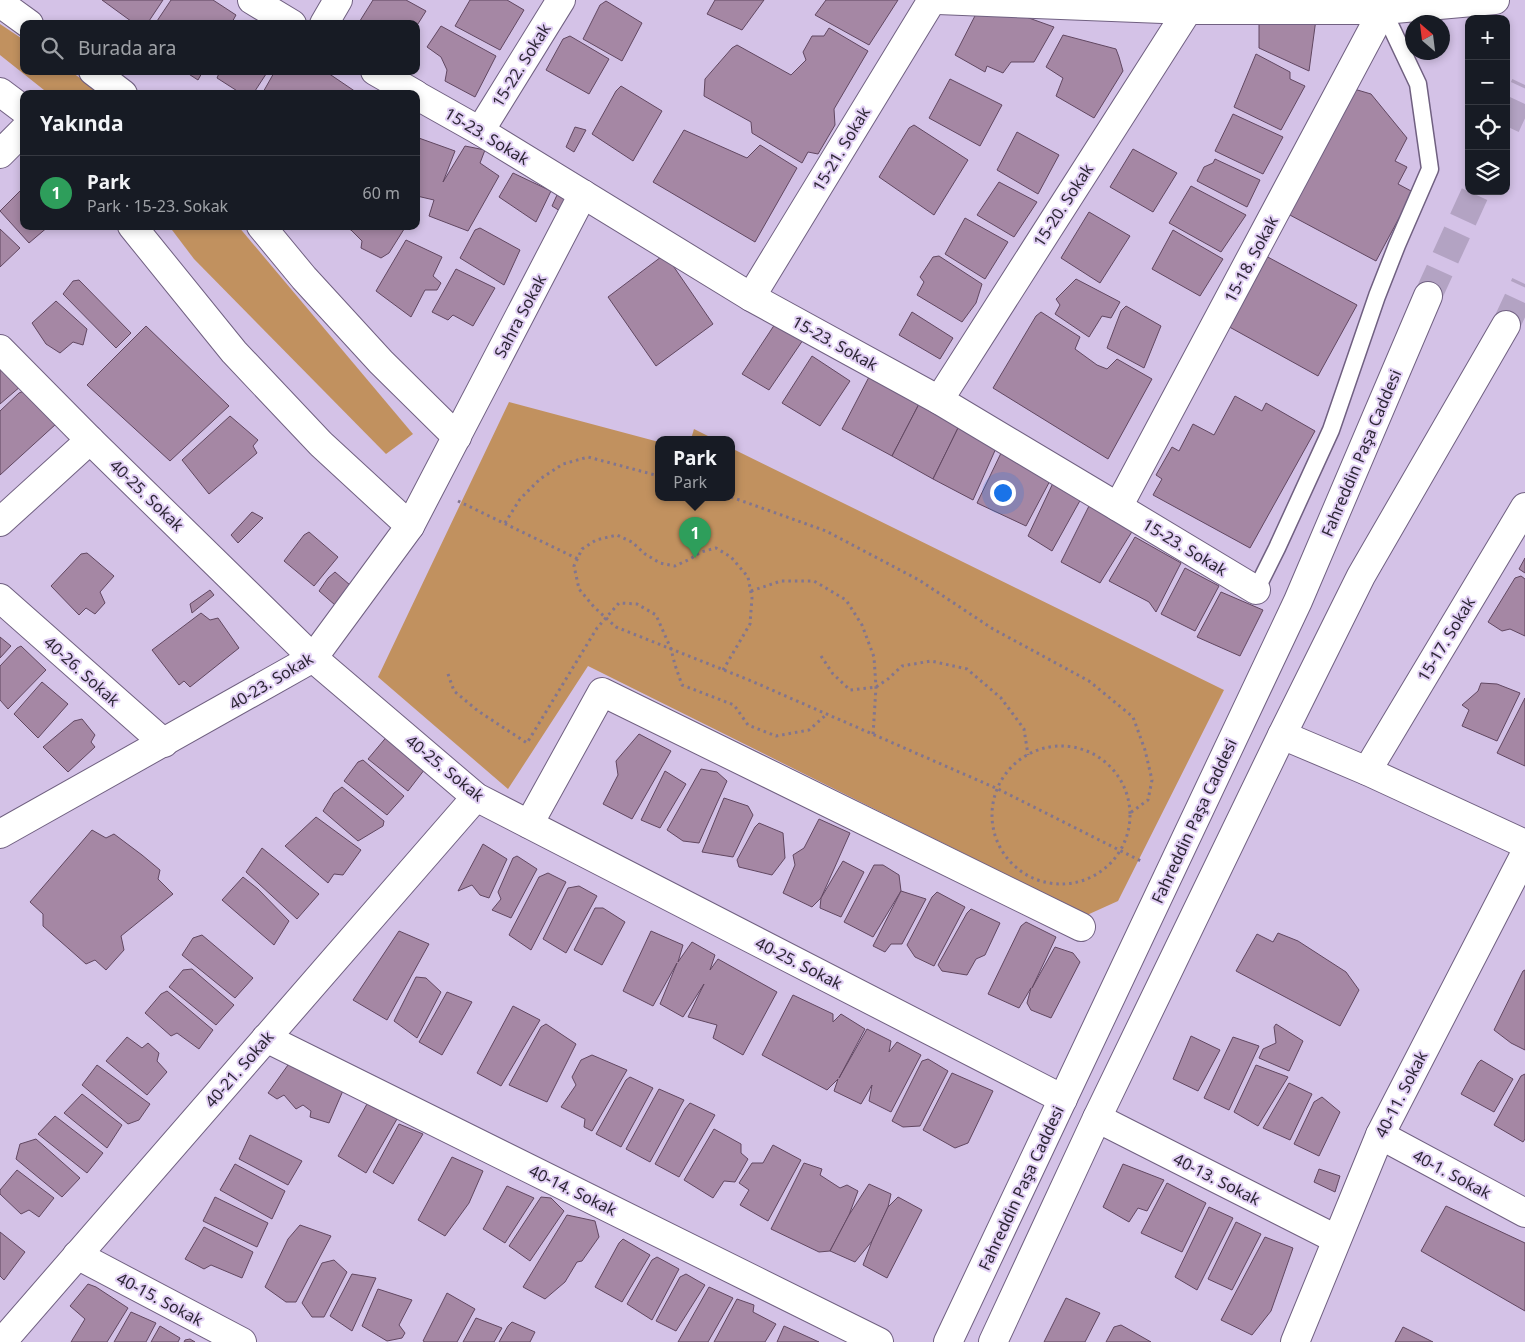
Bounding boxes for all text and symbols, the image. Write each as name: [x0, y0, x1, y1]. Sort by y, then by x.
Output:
north arrow: [1405, 15, 1450, 60]
map controls: [1465, 15, 1510, 195]
button: +: [1465, 15, 1510, 60]
street label: 15-22. Sokak: [487, 19, 556, 111]
search box: [20, 20, 420, 75]
icon: search: [38, 34, 66, 62]
text: Burada ara: [78, 35, 176, 61]
button: −: [1465, 60, 1510, 105]
street label: 15-23. Sokak: [441, 102, 534, 170]
street label: 15-21. Sokak: [807, 102, 875, 195]
button: locate: [1465, 105, 1510, 150]
text: Yakında: [40, 109, 123, 137]
button: layers: [1465, 150, 1510, 195]
street label: 15-20. Sokak: [1028, 159, 1098, 251]
text: Park: [87, 169, 130, 195]
text: 1: [51, 182, 61, 204]
text: 60 m: [363, 182, 400, 204]
text: Park · 15-23. Sokak: [87, 195, 228, 217]
street label: 15-18. Sokak: [1219, 212, 1283, 306]
street label: Sahra Sokak: [489, 270, 551, 362]
street label: 15-23. Sokak: [788, 310, 882, 376]
street label: Fahreddin Paşa Caddesi: [1316, 366, 1406, 540]
popup: [655, 436, 735, 501]
text: Park: [673, 445, 717, 471]
street label: 40-25. Sokak: [105, 454, 189, 536]
text: Park: [673, 471, 707, 493]
your location: [990, 480, 1016, 506]
street label: 15-23. Sokak: [1139, 513, 1232, 581]
pin: 1: [679, 517, 711, 558]
street label: 15-17. Sokak: [1412, 592, 1480, 685]
street label: 40-26. Sokak: [39, 631, 125, 711]
street label: 40-23. Sokak: [225, 647, 318, 715]
street label: 40-25. Sokak: [401, 730, 489, 807]
street label: Fahreddin Paşa Caddesi: [1146, 735, 1242, 907]
street label: 40-25. Sokak: [752, 932, 847, 995]
street label: 40-21. Sokak: [200, 1026, 279, 1112]
street label: 40-11. Sokak: [1370, 1046, 1433, 1141]
street label: Fahreddin Paşa Caddesi: [973, 1102, 1069, 1274]
street label: 40-1. Sokak: [1409, 1144, 1495, 1204]
street label: 40-13. Sokak: [1170, 1148, 1265, 1211]
street label: 40-14. Sokak: [526, 1159, 621, 1221]
street label: 40-15. Sokak: [113, 1267, 207, 1331]

